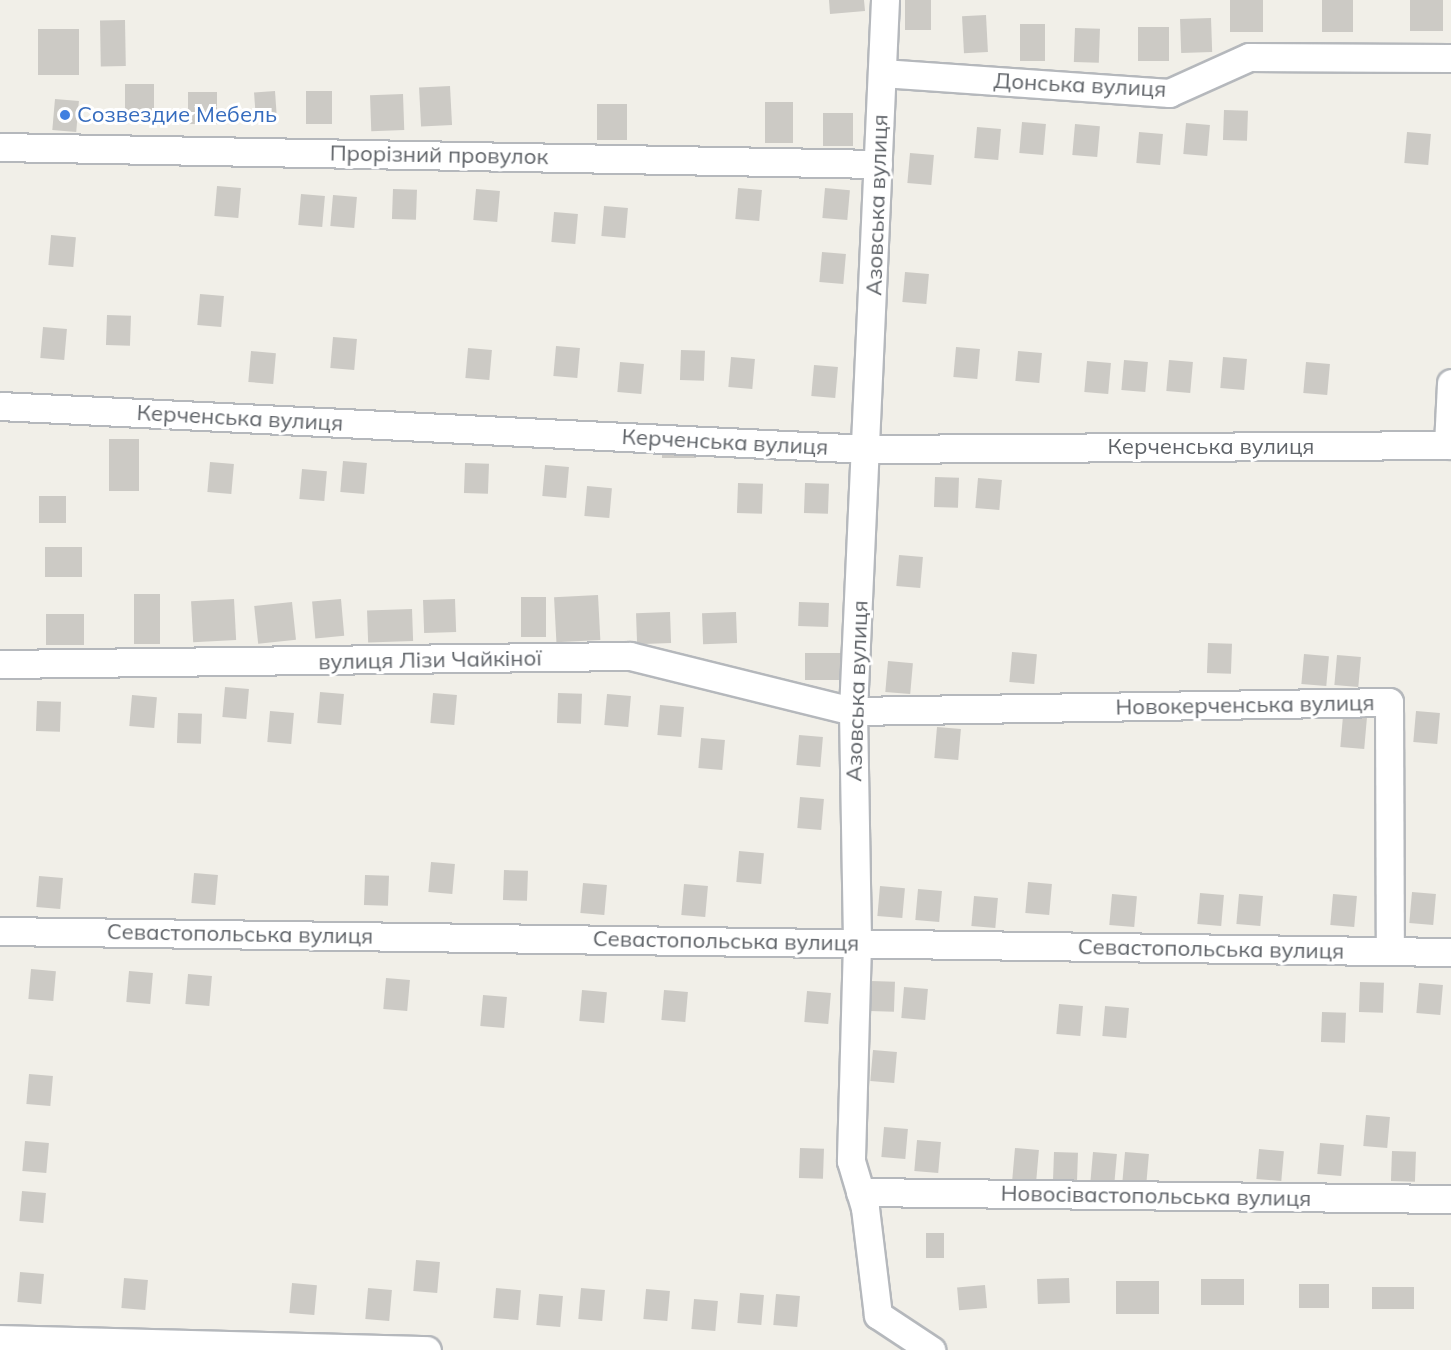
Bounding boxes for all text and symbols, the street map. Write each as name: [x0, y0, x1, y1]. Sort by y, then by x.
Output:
street label: Донська вулиця: [993, 67, 1167, 103]
place label: Созвездие Мебель: [77, 102, 277, 128]
marker: Созвездие Мебель: [58, 108, 72, 122]
street label: Азовська вулиця: [861, 114, 893, 296]
street label: Прорізний провулок: [330, 140, 548, 170]
street label: Керченська вулиця: [136, 399, 344, 437]
street label: Керченська вулиця: [621, 423, 829, 461]
street label: Керченська вулиця: [1108, 434, 1314, 460]
street label: Азовська вулиця: [841, 600, 873, 782]
street label: вулиця Лізи Чайкіної: [318, 645, 542, 675]
street label: Новокерченська вулиця: [1115, 690, 1375, 720]
street label: Севастопольська вулиця: [107, 918, 373, 950]
street label: Севастопольська вулиця: [593, 925, 859, 957]
street label: Севастопольська вулиця: [1078, 933, 1344, 965]
street label: Новосівастопольська вулиця: [1000, 1180, 1312, 1212]

